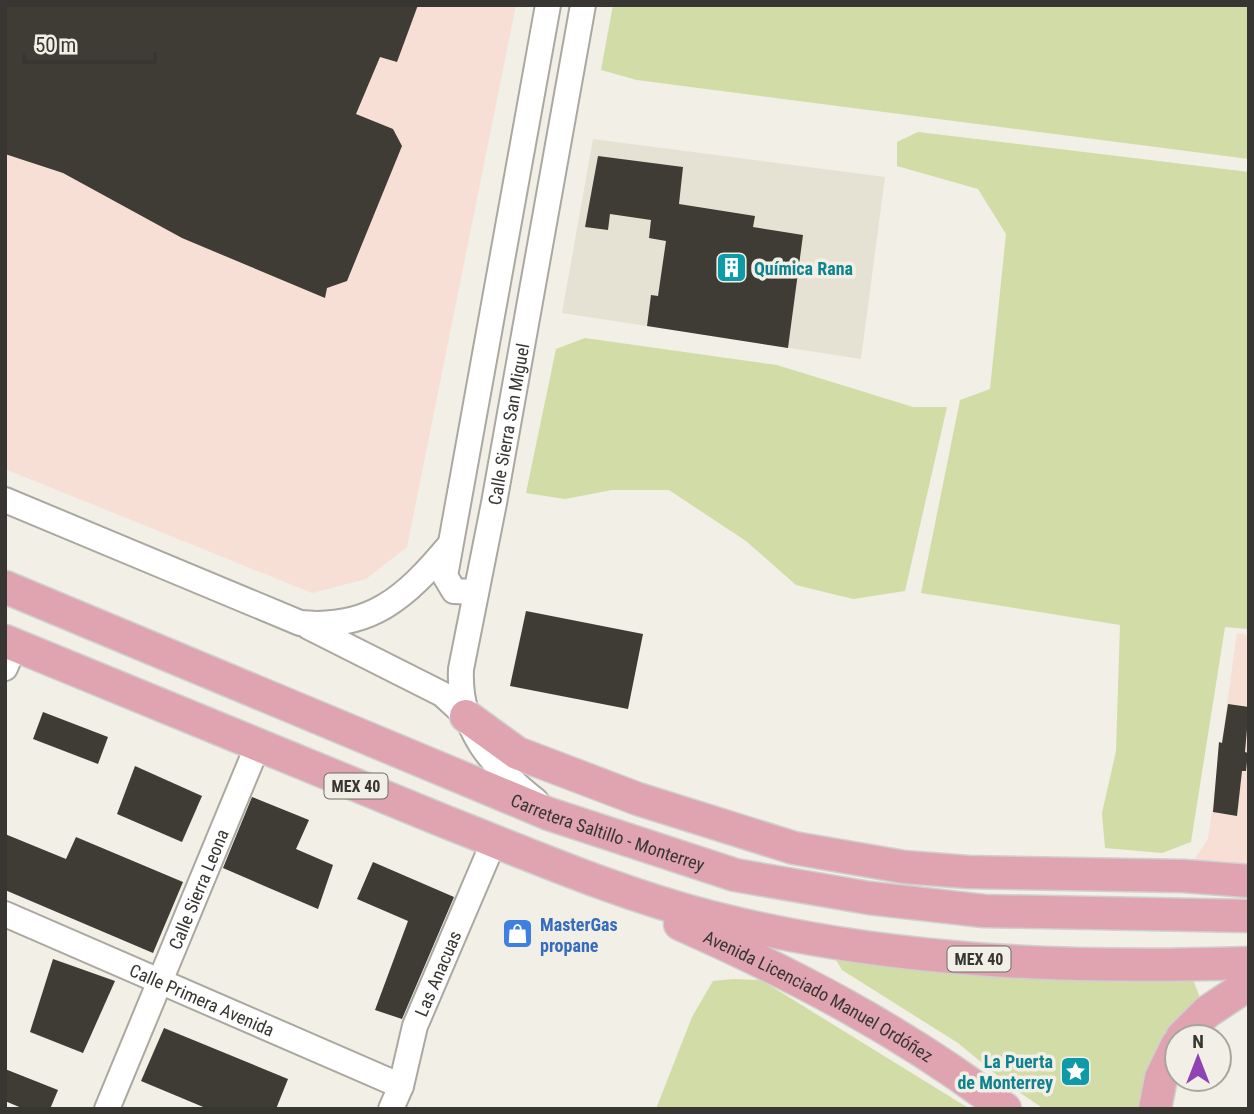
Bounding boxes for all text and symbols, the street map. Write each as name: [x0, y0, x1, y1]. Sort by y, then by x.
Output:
scale bar: [24, 21, 156, 65]
text: 50 m: [35, 33, 76, 57]
building icon: Química Rana: [714, 251, 748, 285]
place label: Química Rana: [754, 258, 853, 279]
street label: Calle Sierra San Miguel: [483, 342, 533, 507]
road number: MEX 40: [324, 774, 388, 799]
street label: Carretera Saltillo - Monterrey: [508, 789, 708, 875]
street label: Calle Sierra Leona: [164, 826, 232, 952]
place label: MasterGas propane: [540, 914, 618, 956]
shop icon: MasterGas propane: [500, 917, 534, 951]
street label: Avenida Licenciado Manuel Ordóñez: [701, 926, 937, 1066]
street label: Las Anacuas: [410, 927, 465, 1019]
road number: MEX 40: [948, 946, 1010, 972]
street label: Calle Primera Avenida: [127, 959, 278, 1040]
north arrow: [1163, 1023, 1233, 1093]
text: N: [1192, 1030, 1204, 1053]
place label: La Puerta de Monterrey: [957, 1051, 1053, 1093]
place icon: La Puerta de Monterrey: [1059, 1054, 1093, 1088]

